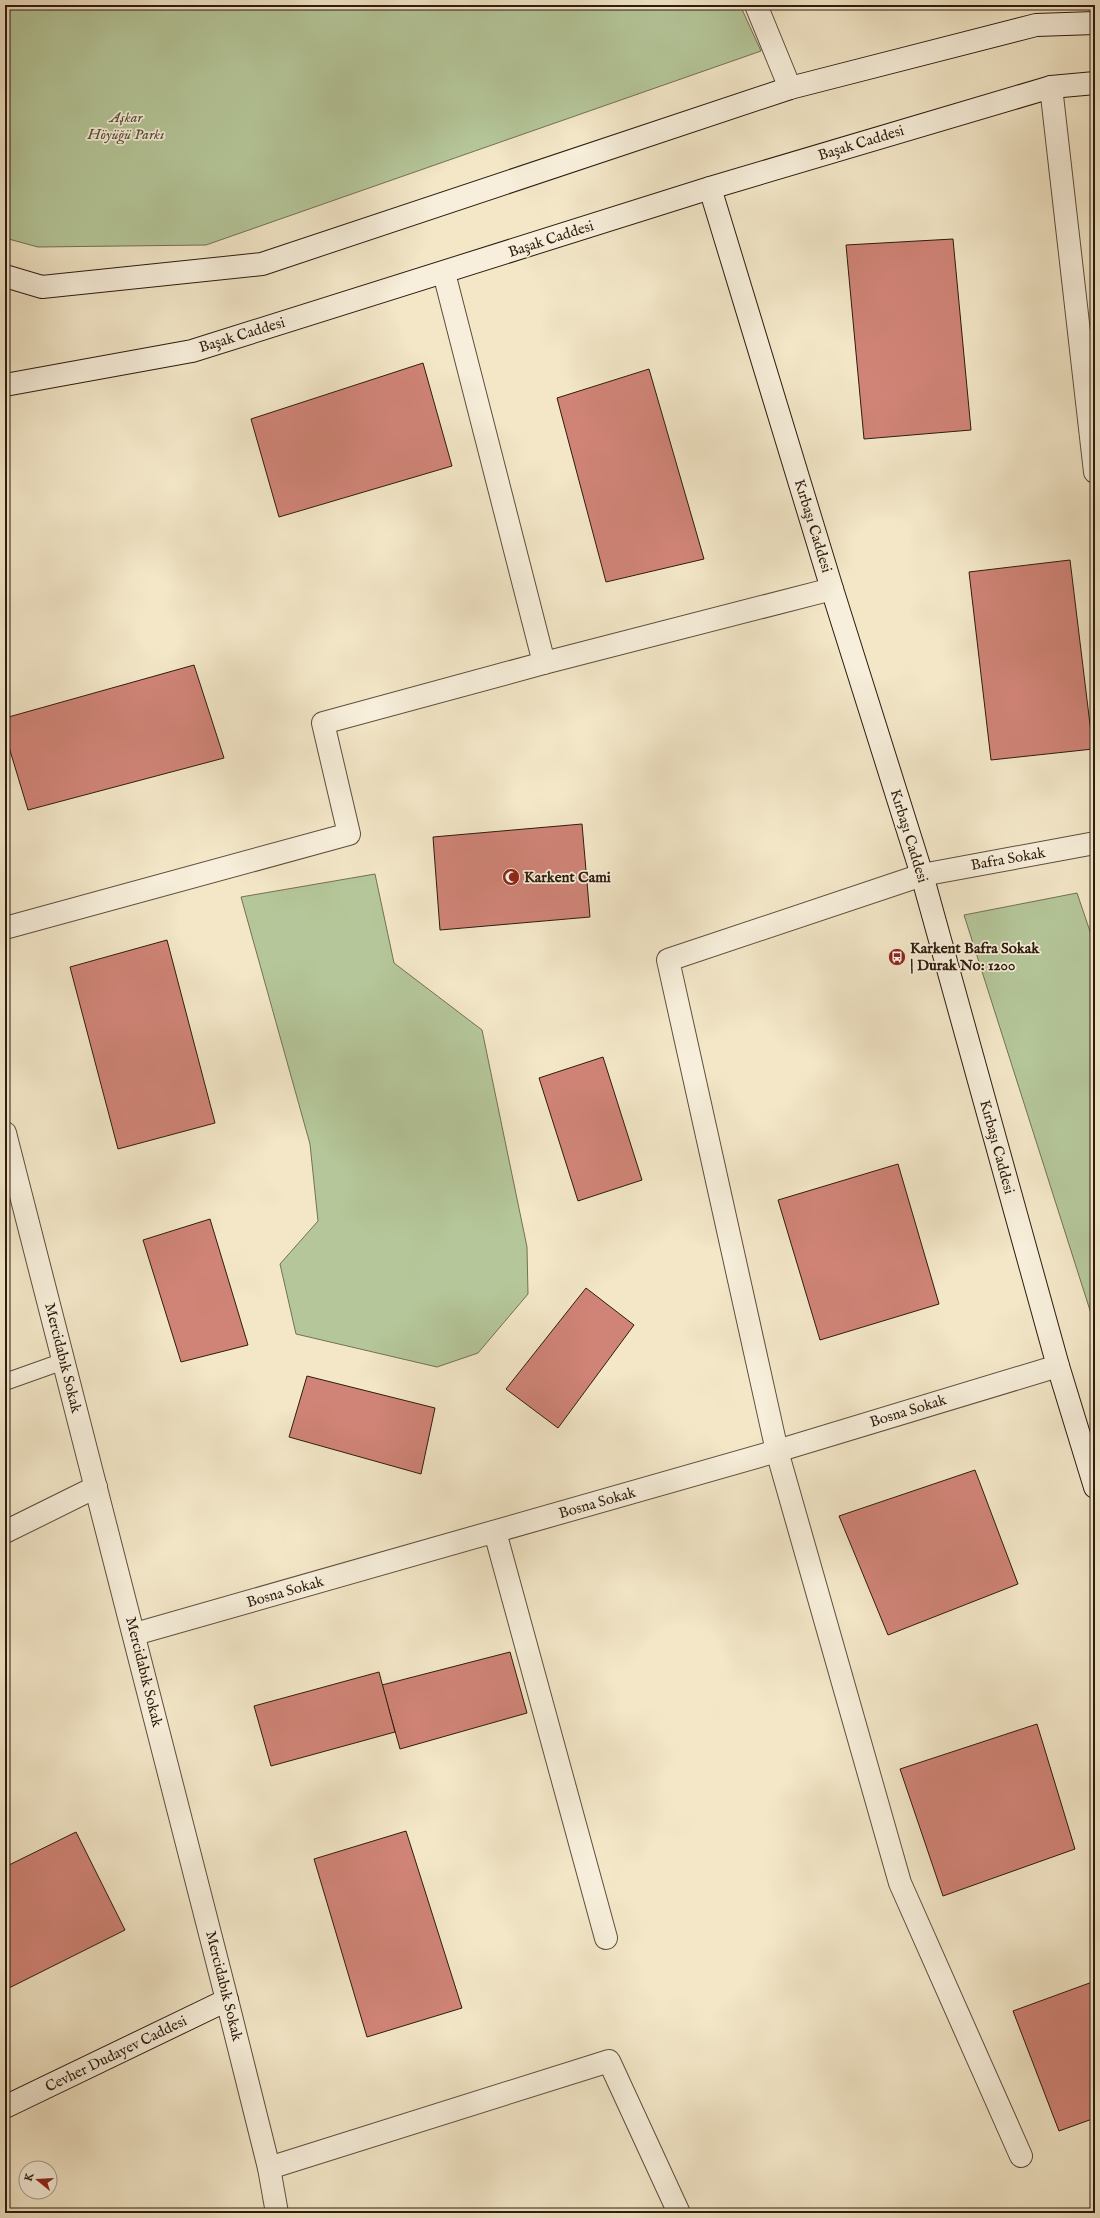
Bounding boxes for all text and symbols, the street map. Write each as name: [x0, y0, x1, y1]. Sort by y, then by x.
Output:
park label: Aşkar Höyüğü Parkı: [87, 108, 164, 145]
street label: Başak Caddesi: [816, 121, 906, 165]
street label: Başak Caddesi: [506, 216, 596, 262]
street label: Başak Caddesi: [197, 313, 287, 357]
street label: Kırbaşı Caddesi: [790, 477, 836, 575]
street label: Kırbaşı Caddesi: [886, 787, 932, 885]
street label: Bafra Sokak: [969, 843, 1048, 875]
mosque icon: Karkent Cami: [501, 867, 521, 887]
place label: Karkent Cami: [524, 868, 611, 887]
place label: Karkent Bafra Sokak | Durak No: 1200: [910, 939, 1040, 975]
bus stop icon: Karkent Bafra Sokak | Durak No: 1200: [887, 947, 907, 967]
street label: Kırbaşı Caddesi: [975, 1098, 1019, 1196]
street label: Mercidabık Sokak: [40, 1301, 86, 1416]
street label: Bosna Sokak: [867, 1390, 950, 1432]
street label: Bosna Sokak: [556, 1483, 639, 1523]
street label: Bosna Sokak: [244, 1572, 327, 1612]
street label: Mercidabık Sokak: [121, 1615, 167, 1730]
street label: Mercidabık Sokak: [201, 1929, 247, 2044]
street label: Cevher Dudayev Caddesi: [42, 2011, 190, 2097]
north arrow: [18, 2160, 58, 2200]
text: K: [22, 2170, 38, 2183]

